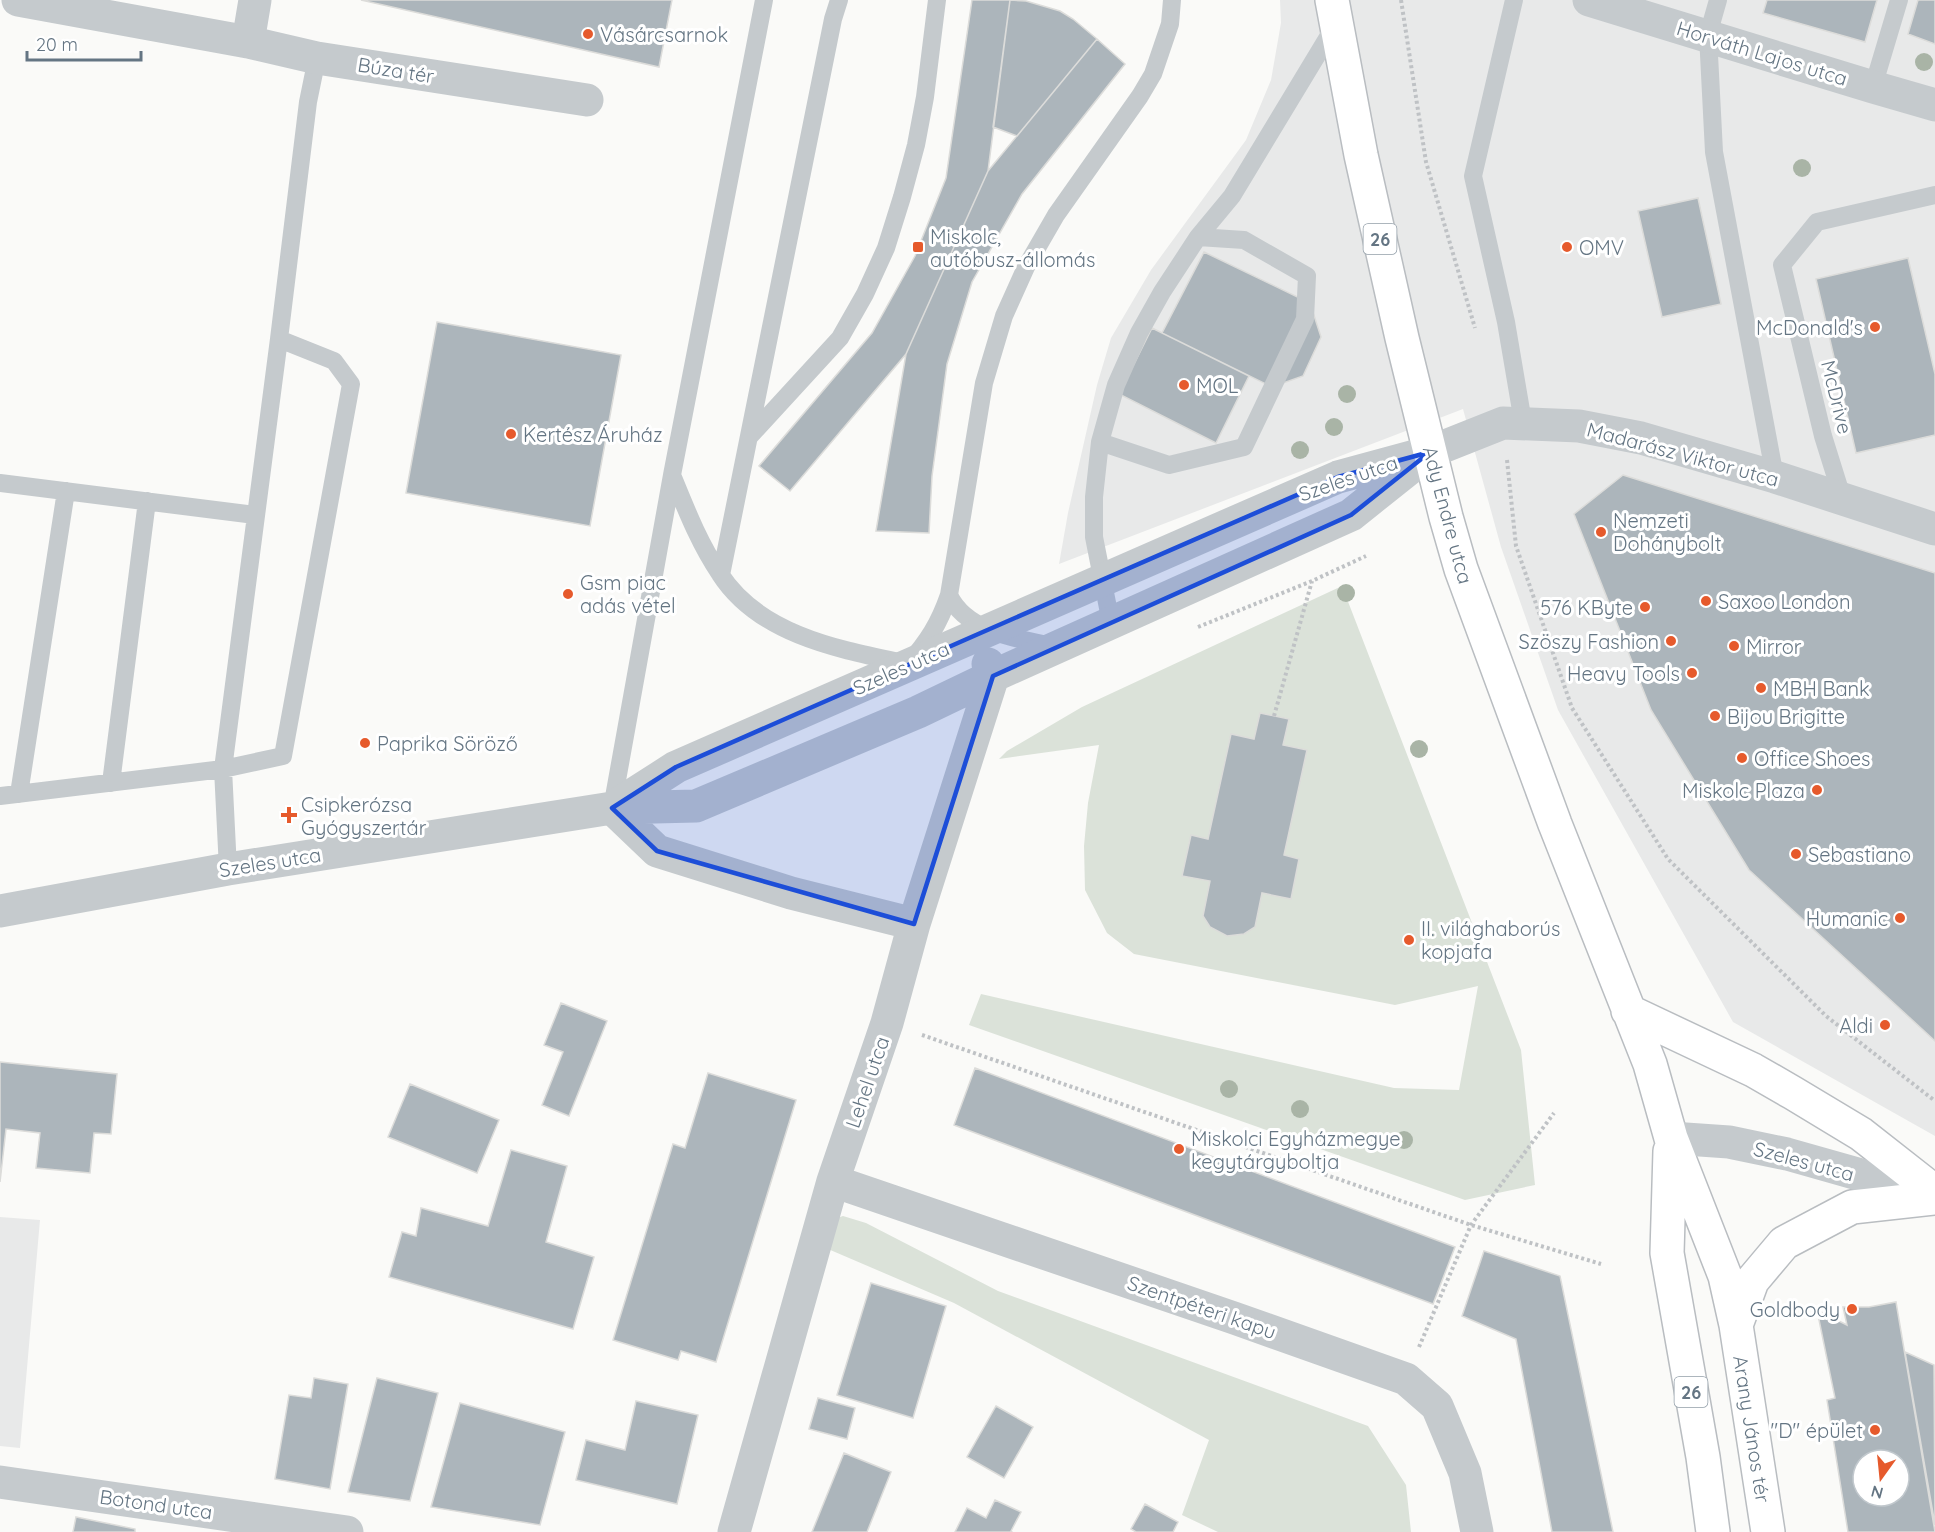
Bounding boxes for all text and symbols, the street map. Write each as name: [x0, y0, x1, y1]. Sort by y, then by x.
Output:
street label: Horváth Lajos utca: [1674, 15, 1850, 91]
place label: Vásárcsarnok: [600, 22, 728, 47]
scale bar: [27, 24, 141, 62]
marker: Vásárcsarnok: [581, 27, 595, 41]
text: 20 m: [36, 33, 78, 56]
street label: Búza tér: [356, 52, 436, 88]
place label: Miskolc, autóbusz-állomás: [930, 224, 1095, 272]
road number: 26: [1364, 224, 1396, 254]
place label: OMV: [1579, 235, 1624, 260]
marker: Miskolc, autóbusz-állomás: [911, 240, 925, 254]
marker: OMV: [1560, 240, 1574, 254]
place label: McDonald's: [1756, 315, 1863, 340]
marker: McDonald's: [1868, 320, 1882, 334]
street label: McDrive: [1816, 358, 1858, 436]
place label: MOL: [1196, 373, 1239, 398]
marker: MOL: [1177, 378, 1191, 392]
street label: Madarász Viktor utca: [1584, 416, 1782, 492]
place label: Kertész Áruház: [523, 422, 663, 447]
marker: Kertész Áruház: [504, 427, 518, 441]
street label: Ady Endre utca: [1418, 443, 1478, 587]
street label: Szeles utca: [1295, 449, 1401, 507]
place label: Nemzeti Dohánybolt: [1613, 508, 1722, 556]
marker: Nemzeti Dohánybolt: [1594, 525, 1608, 539]
place label: Gsm piac adás vétel: [580, 570, 676, 618]
marker: Gsm piac adás vétel: [561, 587, 575, 601]
place label: Saxoo London: [1718, 589, 1850, 614]
marker: Saxoo London: [1699, 594, 1713, 608]
place label: 576 KByte: [1540, 595, 1633, 620]
marker: 576 KByte: [1638, 600, 1652, 614]
place label: Szöszy Fashion: [1519, 629, 1659, 654]
marker: Szöszy Fashion: [1664, 634, 1678, 648]
place label: Mirror: [1746, 634, 1802, 659]
street label: Szeles utca: [849, 636, 953, 700]
marker: Mirror: [1727, 639, 1741, 653]
place label: Heavy Tools: [1567, 661, 1680, 686]
marker: Heavy Tools: [1685, 666, 1699, 680]
place label: MBH Bank: [1773, 676, 1870, 701]
marker: MBH Bank: [1754, 681, 1768, 695]
place label: Bijou Brigitte: [1727, 704, 1845, 729]
marker: Bijou Brigitte: [1708, 709, 1722, 723]
place label: Paprika Söröző: [377, 731, 518, 756]
marker: Paprika Söröző: [358, 736, 372, 750]
place label: Office Shoes: [1754, 746, 1870, 771]
marker: Office Shoes: [1735, 751, 1749, 765]
place label: Miskolc Plaza: [1682, 778, 1805, 803]
marker: Miskolc Plaza: [1810, 783, 1824, 797]
place label: Csipkerózsa Gyógyszertár: [301, 792, 427, 840]
marker: Csipkerózsa Gyógyszertár: [282, 808, 296, 822]
street label: Szeles utca: [217, 842, 323, 882]
place label: Sebastiano: [1808, 842, 1911, 867]
marker: Sebastiano: [1789, 847, 1803, 861]
place label: Humanic: [1806, 906, 1888, 931]
marker: Humanic: [1893, 911, 1907, 925]
place label: II. világhaborús kopjafa: [1421, 916, 1560, 964]
marker: II. világhaborús kopjafa: [1402, 933, 1416, 947]
place label: Aldi: [1839, 1013, 1873, 1038]
marker: Aldi: [1878, 1018, 1892, 1032]
street label: Lehel utca: [840, 1033, 894, 1131]
place label: Miskolci Egyházmegye kegytárgyboltja: [1191, 1126, 1401, 1174]
street label: Szeles utca: [1751, 1136, 1857, 1186]
marker: Miskolci Egyházmegye kegytárgyboltja: [1172, 1142, 1186, 1156]
street label: Szentpéteri kapu: [1124, 1270, 1280, 1344]
place label: Goldbody: [1750, 1297, 1840, 1322]
marker: Goldbody: [1845, 1302, 1859, 1316]
street label: Arany János tér: [1728, 1354, 1776, 1505]
road number: 26: [1674, 1377, 1708, 1407]
place label: "D" épület: [1771, 1418, 1863, 1443]
marker: "D" épület: [1868, 1423, 1882, 1437]
north arrow: [1851, 1448, 1911, 1508]
text: N: [1869, 1481, 1885, 1504]
street label: Botond utca: [98, 1484, 214, 1524]

